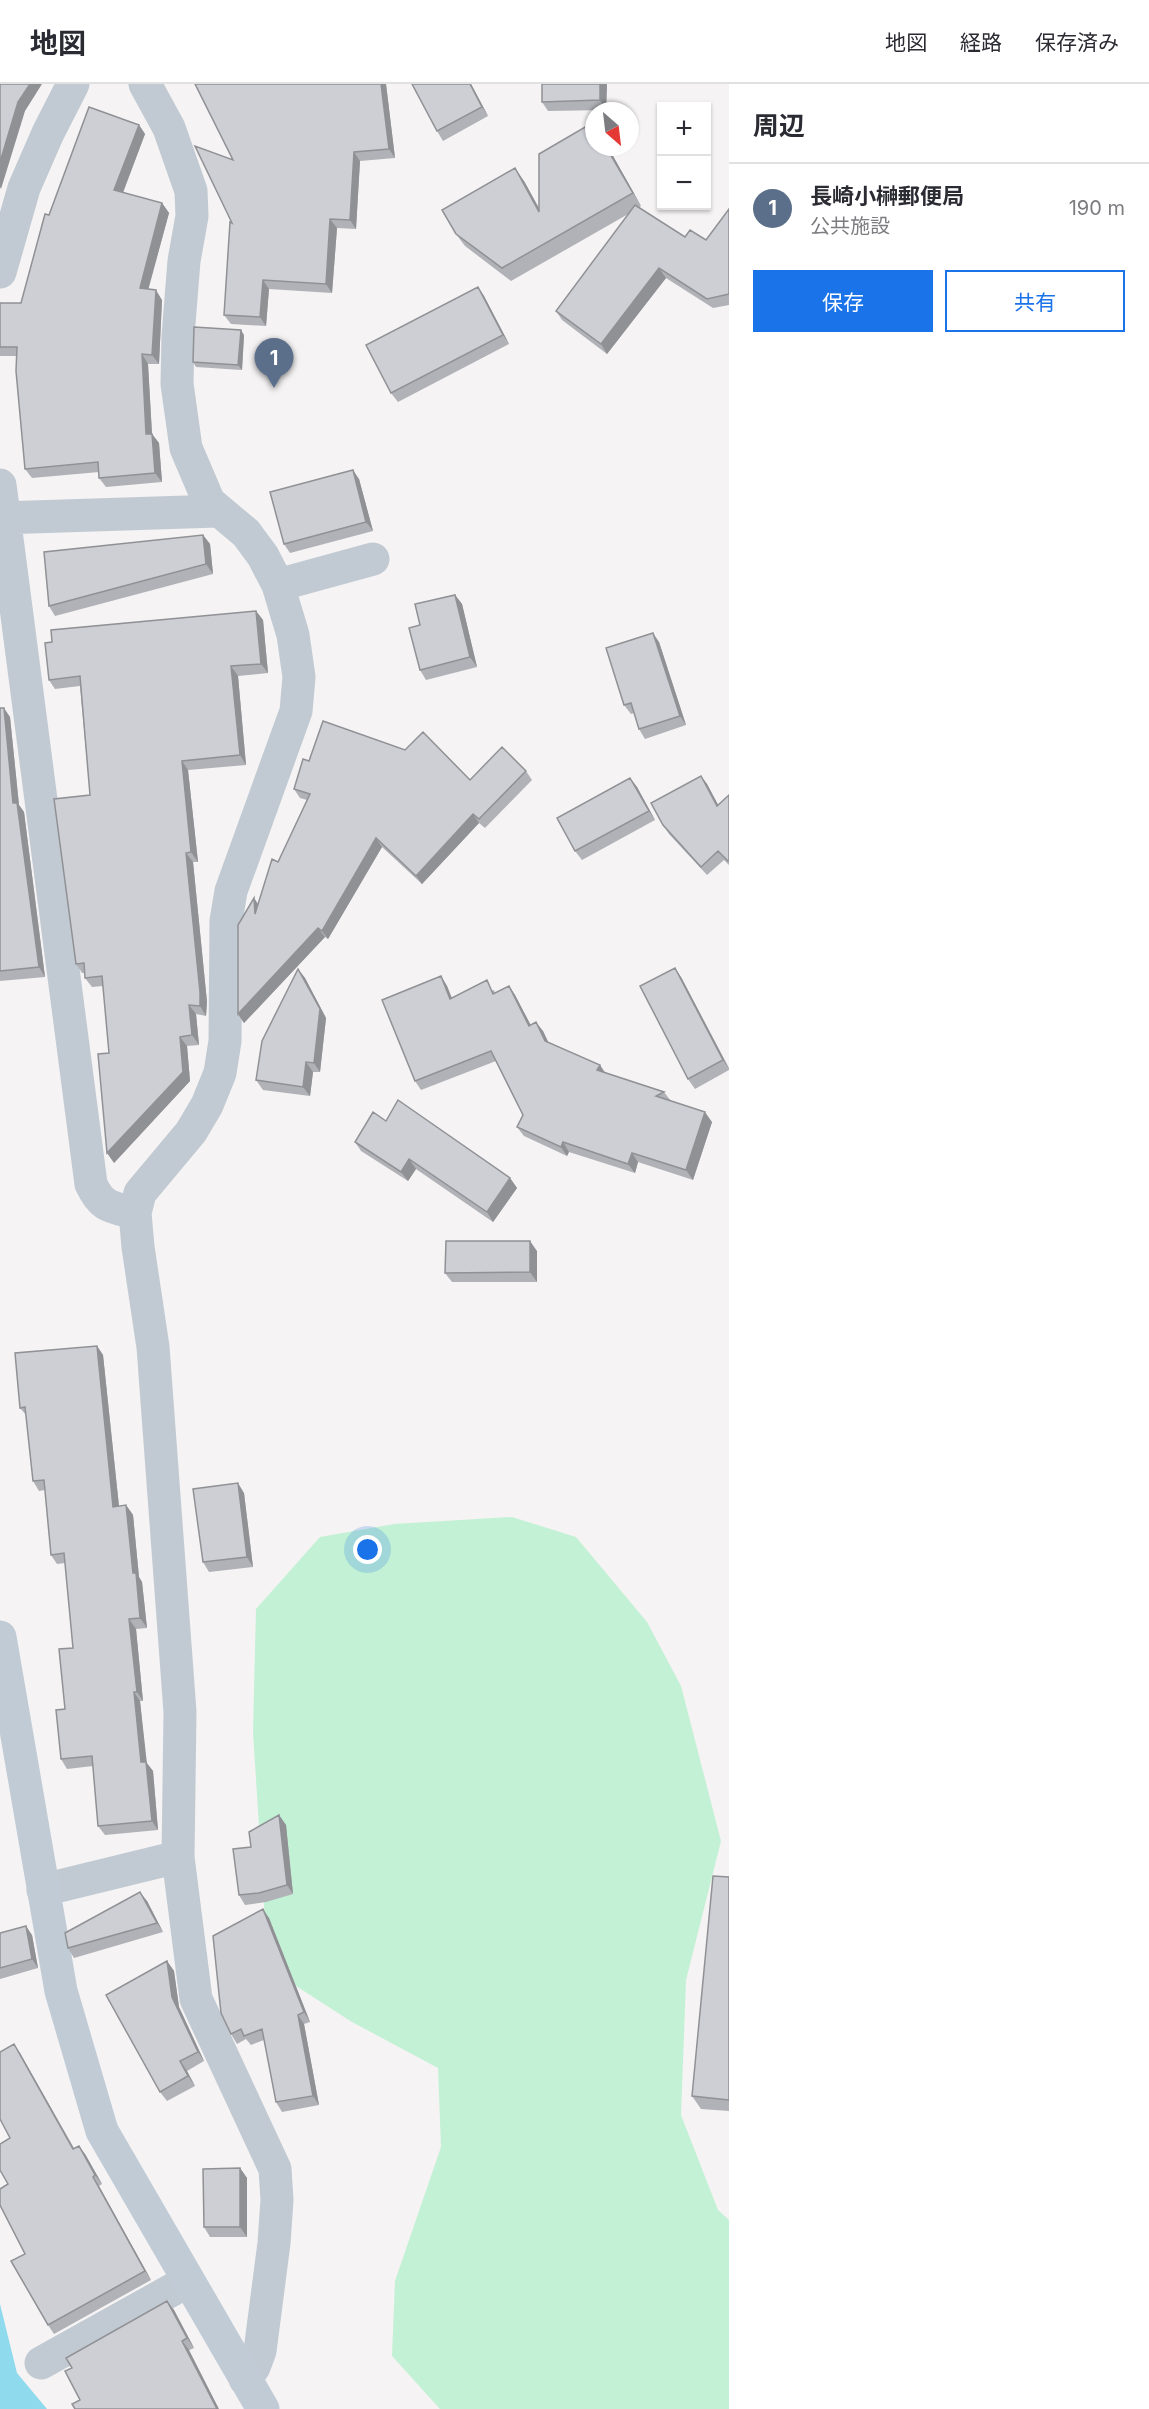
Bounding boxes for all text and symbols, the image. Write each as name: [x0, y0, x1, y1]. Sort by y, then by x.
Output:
text: 地図: [30, 26, 86, 60]
text: 地図: [885, 30, 927, 55]
text: 経路: [960, 30, 1002, 55]
text: 保存済み: [1035, 30, 1119, 55]
north arrow: [585, 102, 639, 156]
map controls: [657, 102, 711, 210]
button: +: [657, 102, 711, 156]
text: 周辺: [753, 110, 805, 141]
button: −: [657, 156, 711, 210]
text: 長崎小榊郵便局: [810, 183, 964, 209]
text: 1: [768, 196, 777, 220]
text: 190 m: [1069, 196, 1125, 220]
text: 公共施設: [810, 214, 890, 238]
button: 保存: [753, 270, 933, 332]
button: 共有: [945, 270, 1125, 332]
pin: 1: [254, 338, 294, 388]
your location: [353, 1535, 382, 1564]

